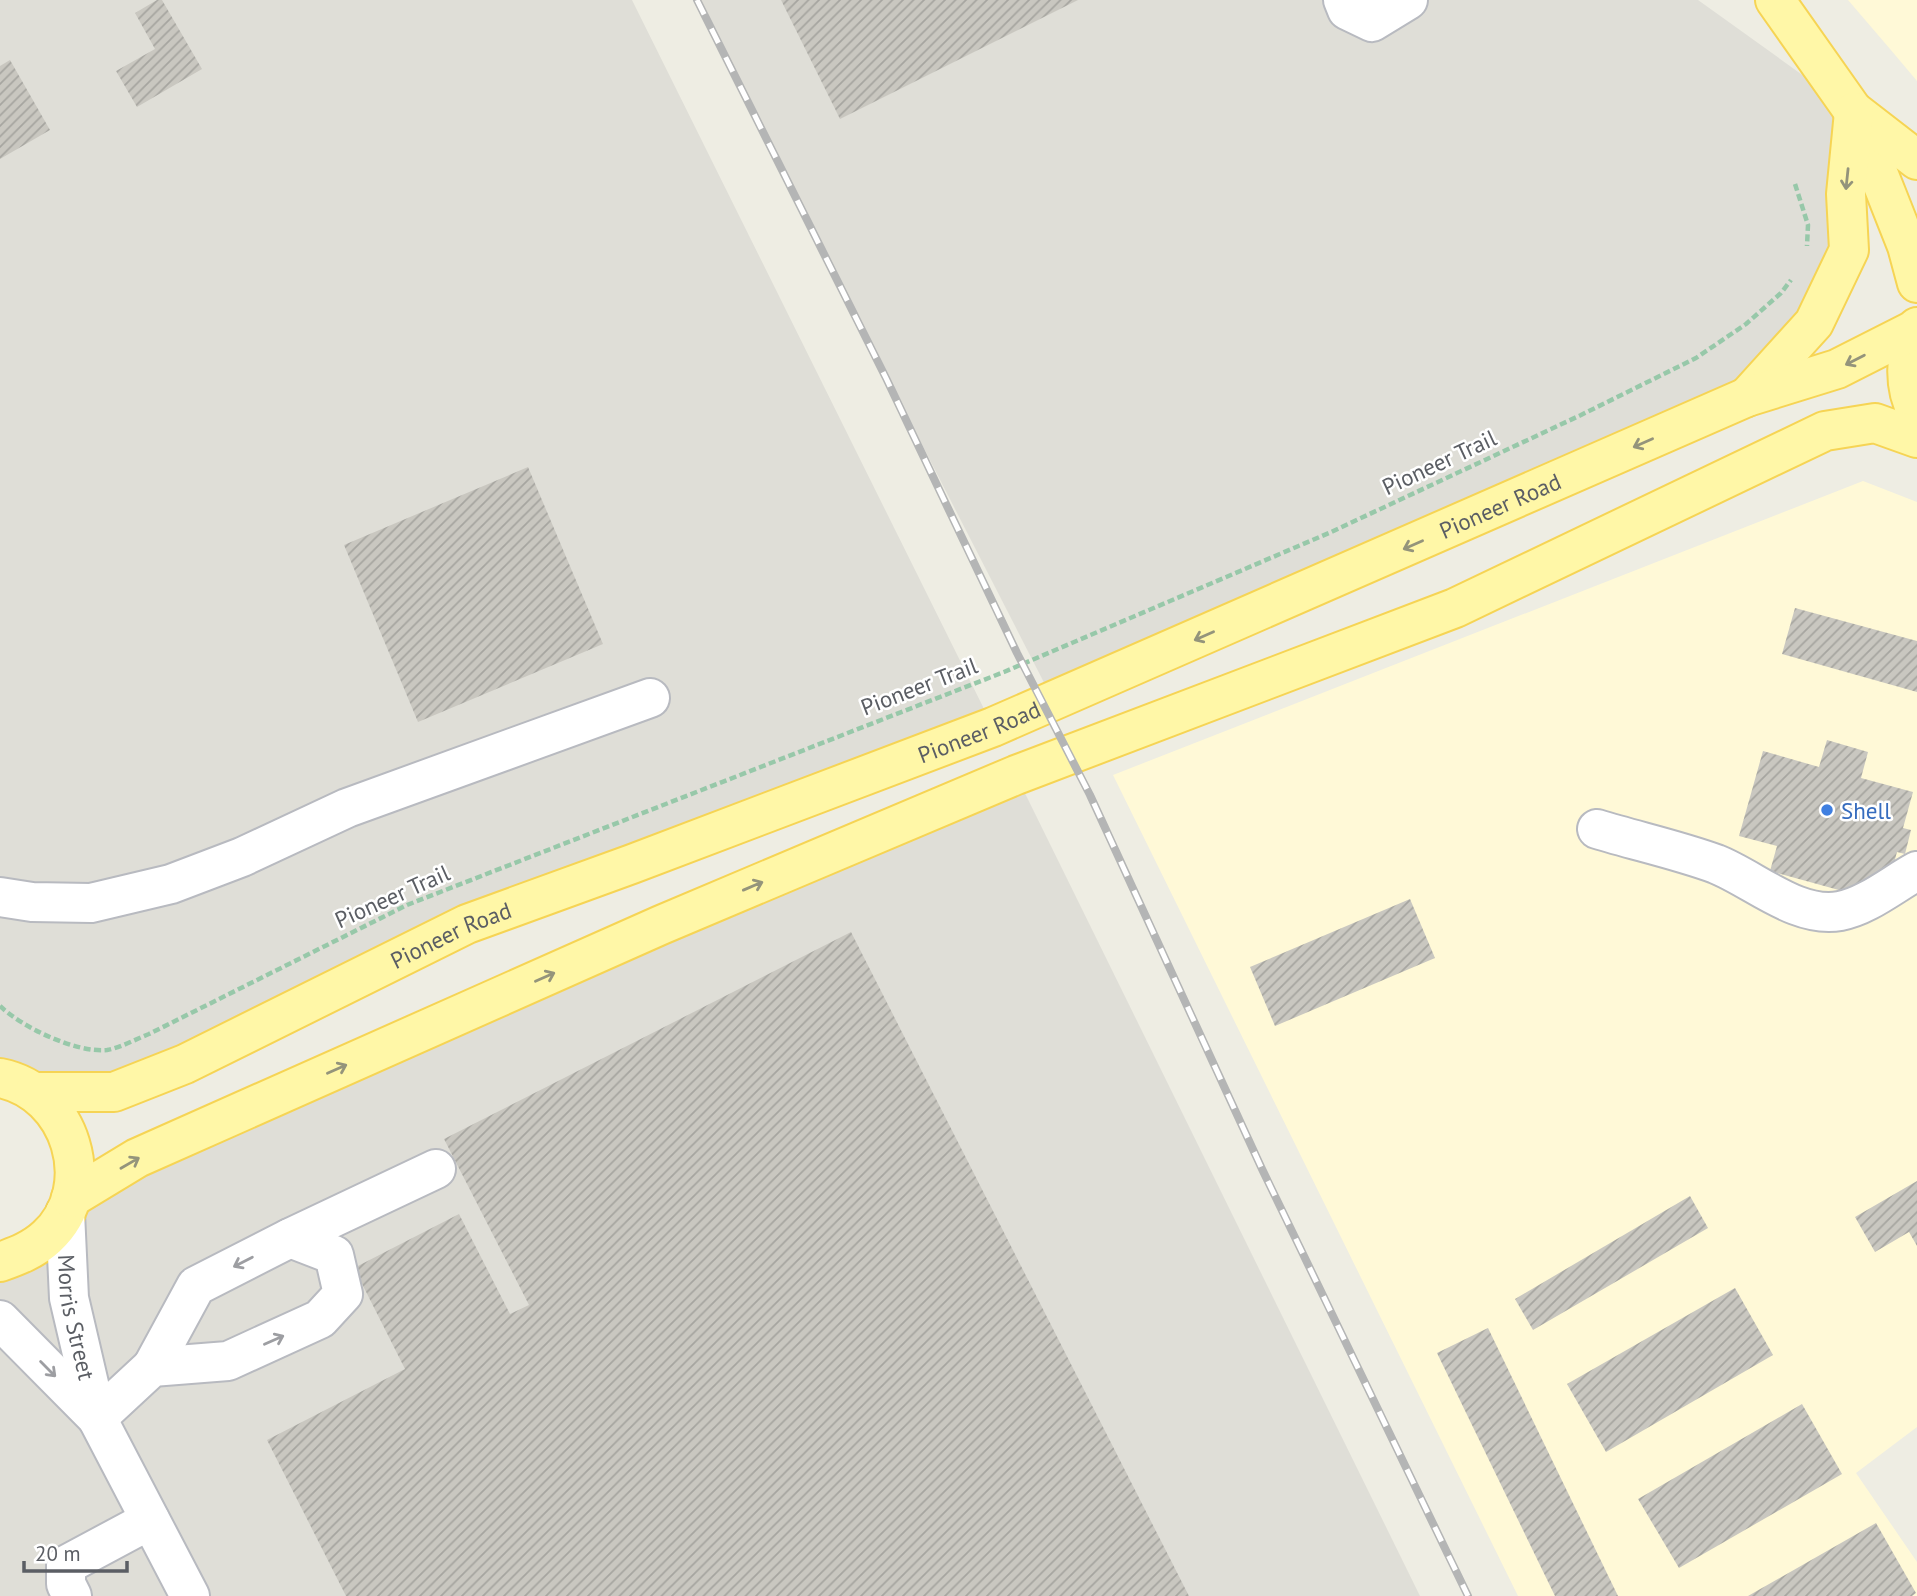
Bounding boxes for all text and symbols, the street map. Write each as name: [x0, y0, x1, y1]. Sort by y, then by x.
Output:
one-way arrow: [1840, 168, 1853, 190]
one-way arrow: [1845, 354, 1866, 368]
street label: Pioneer Trail: [1377, 423, 1501, 501]
one-way arrow: [1633, 437, 1655, 450]
street label: Pioneer Road: [1434, 466, 1565, 545]
one-way arrow: [1403, 539, 1424, 552]
one-way arrow: [1194, 630, 1216, 643]
street label: Pioneer Trail: [856, 650, 982, 722]
street label: Pioneer Road: [913, 694, 1045, 769]
place label: Shell: [1841, 796, 1891, 825]
marker: Shell: [1819, 802, 1835, 818]
street label: Pioneer Trail: [330, 858, 454, 934]
one-way arrow: [742, 879, 764, 892]
street label: Pioneer Road: [385, 895, 515, 974]
one-way arrow: [534, 970, 555, 983]
one-way arrow: [326, 1062, 347, 1075]
one-way arrow: [119, 1156, 139, 1170]
street label: Morris Street: [52, 1254, 102, 1383]
one-way arrow: [233, 1255, 254, 1269]
one-way arrow: [263, 1333, 284, 1346]
one-way arrow: [39, 1360, 56, 1377]
scale bar: [24, 1530, 128, 1574]
text: 20 m: [35, 1540, 81, 1567]

